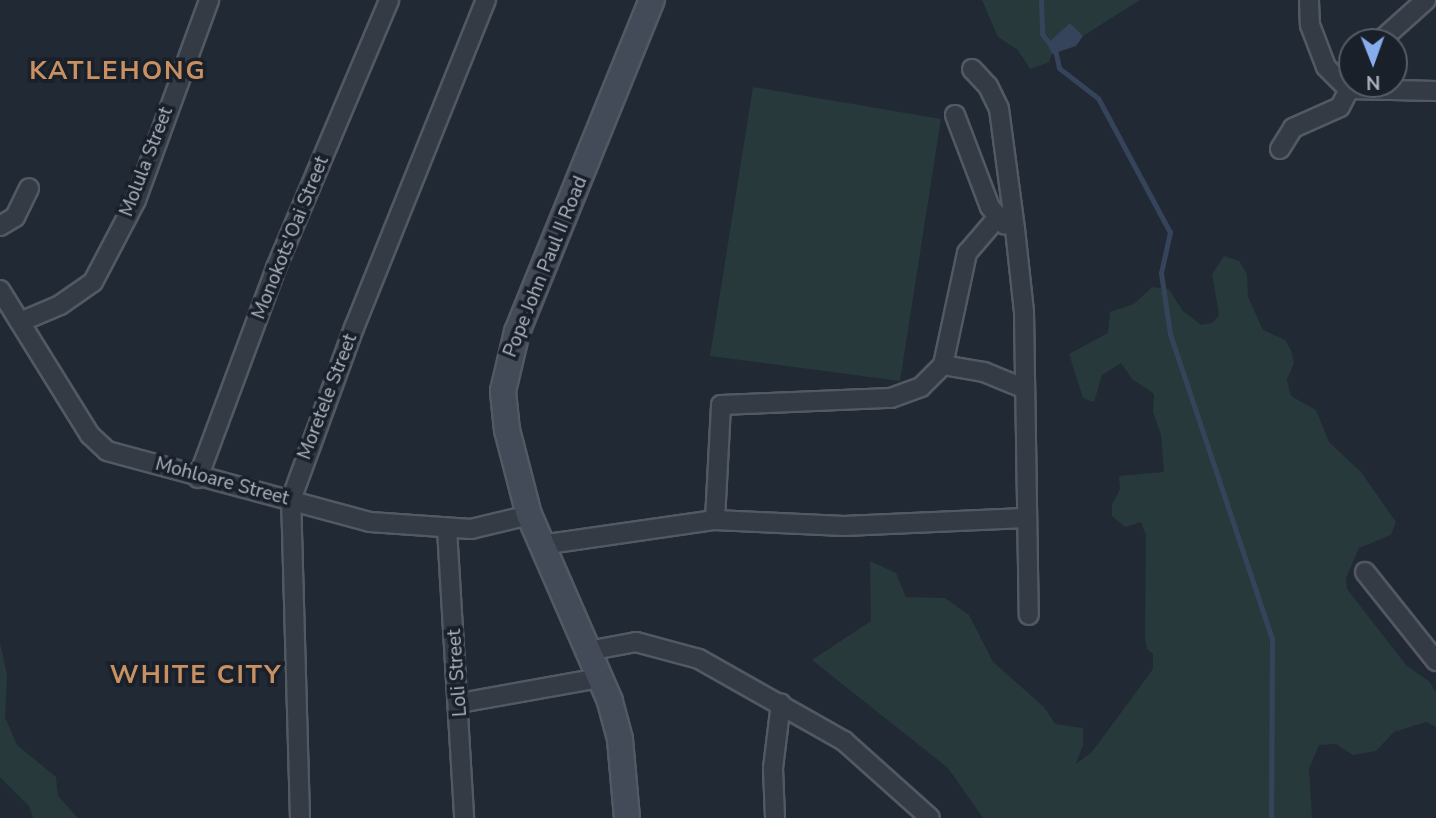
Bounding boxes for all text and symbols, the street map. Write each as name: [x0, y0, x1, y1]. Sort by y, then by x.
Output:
north arrow: [1338, 28, 1408, 98]
district label: KATLEHONG: [30, 55, 206, 87]
text: N: [1366, 69, 1381, 95]
street label: Molula Street: [116, 104, 178, 220]
street label: Monokots'Oai Street: [248, 153, 334, 323]
street label: Pope John Paul II Road: [499, 173, 593, 361]
street label: Moretele Street: [294, 331, 362, 463]
street label: Mohloare Street: [153, 453, 291, 511]
street label: Loli Street: [444, 629, 472, 717]
district label: WHITE CITY: [111, 659, 281, 691]

